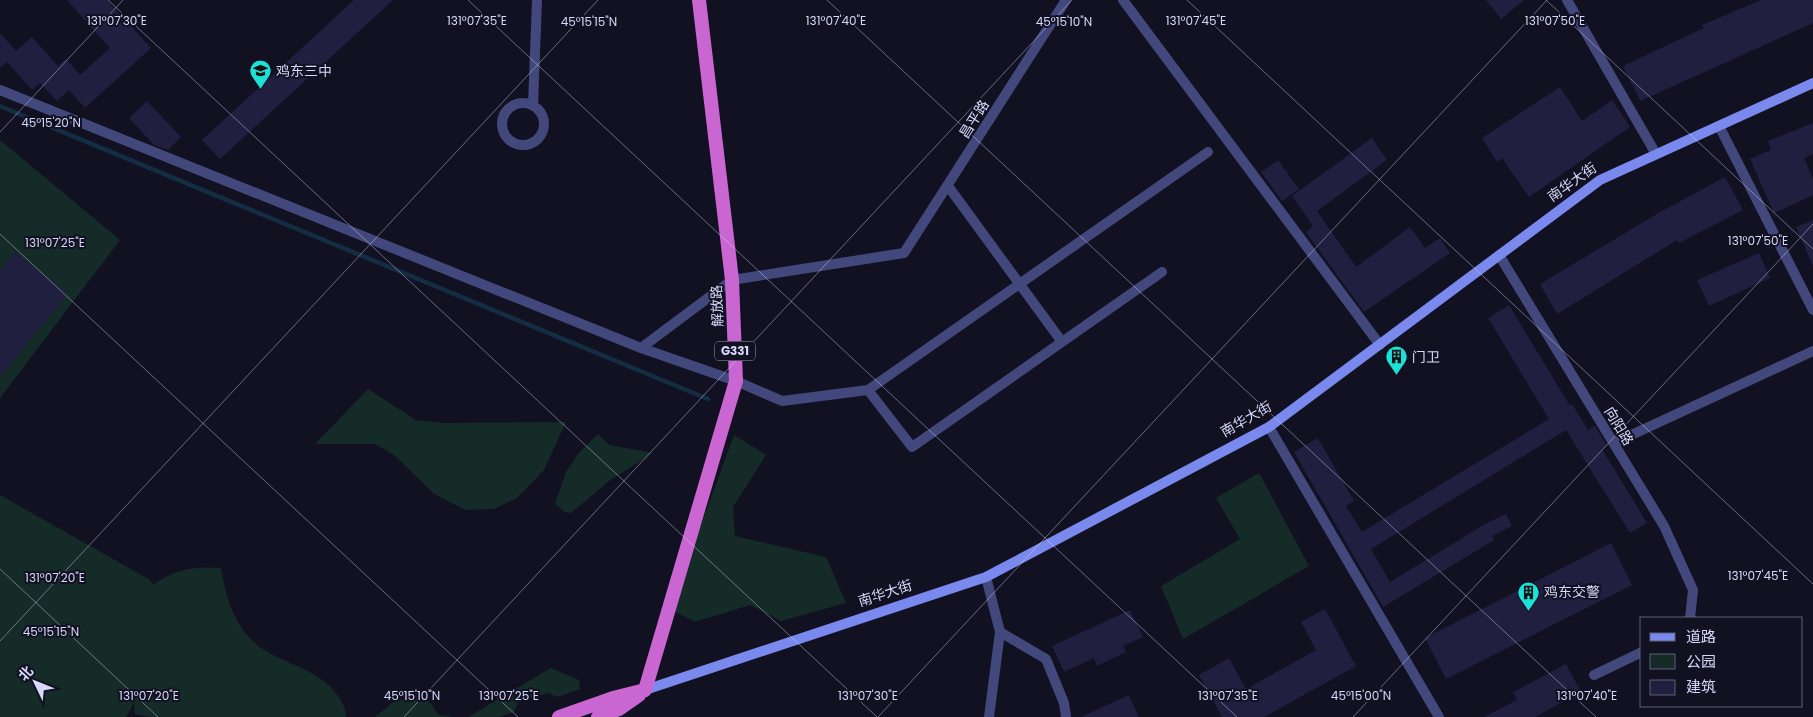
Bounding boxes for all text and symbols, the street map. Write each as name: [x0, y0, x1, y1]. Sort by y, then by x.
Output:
text: 131°07'30"E: [87, 12, 147, 29]
text: 131°07'35"E: [447, 12, 507, 29]
text: 131°07'40"E: [806, 12, 866, 29]
text: 131°07'45"E: [1166, 12, 1226, 29]
text: 131°07'50"E: [1525, 12, 1585, 29]
text: 45°15'15"N: [561, 13, 617, 30]
text: 45°15'10"N: [1036, 13, 1092, 30]
school or university icon: 鸡东三中: [248, 59, 272, 90]
place label: 鸡东三中: [276, 61, 332, 81]
street label: 昌平路: [954, 96, 994, 142]
text: 45°15'20"N: [21, 114, 81, 131]
street label: 南华大街: [1543, 158, 1601, 206]
text: 131°07'50"E: [1728, 232, 1788, 249]
text: 131°07'25"E: [25, 234, 85, 251]
street label: 解放路: [706, 285, 728, 327]
road number: G331: [715, 342, 755, 361]
building icon: 门卫: [1384, 345, 1408, 376]
place label: 门卫: [1412, 347, 1440, 367]
street label: 南华大街: [1217, 396, 1275, 442]
street label: 向阳路: [1600, 403, 1638, 449]
text: 131°07'45"E: [1728, 567, 1788, 584]
text: 131°07'20"E: [25, 569, 85, 586]
street label: 南华大街: [855, 575, 915, 611]
building icon: 鸡东交警: [1516, 580, 1540, 611]
place label: 鸡东交警: [1544, 582, 1600, 602]
legend: [1640, 617, 1803, 707]
text: 45°15'15"N: [23, 623, 79, 640]
text: 道路: [1686, 626, 1716, 647]
text: 公园: [1686, 651, 1716, 672]
north arrow: [10, 657, 60, 707]
text: 北: [13, 661, 38, 685]
text: 建筑: [1686, 676, 1716, 697]
text: 131°07'20"E: [119, 687, 179, 704]
text: 45°15'10"N: [384, 687, 440, 704]
text: 131°07'25"E: [479, 687, 539, 704]
text: 131°07'30"E: [838, 687, 898, 704]
text: 131°07'35"E: [1198, 687, 1258, 704]
text: 45°15'00"N: [1331, 687, 1391, 704]
text: 131°07'40"E: [1557, 687, 1617, 704]

